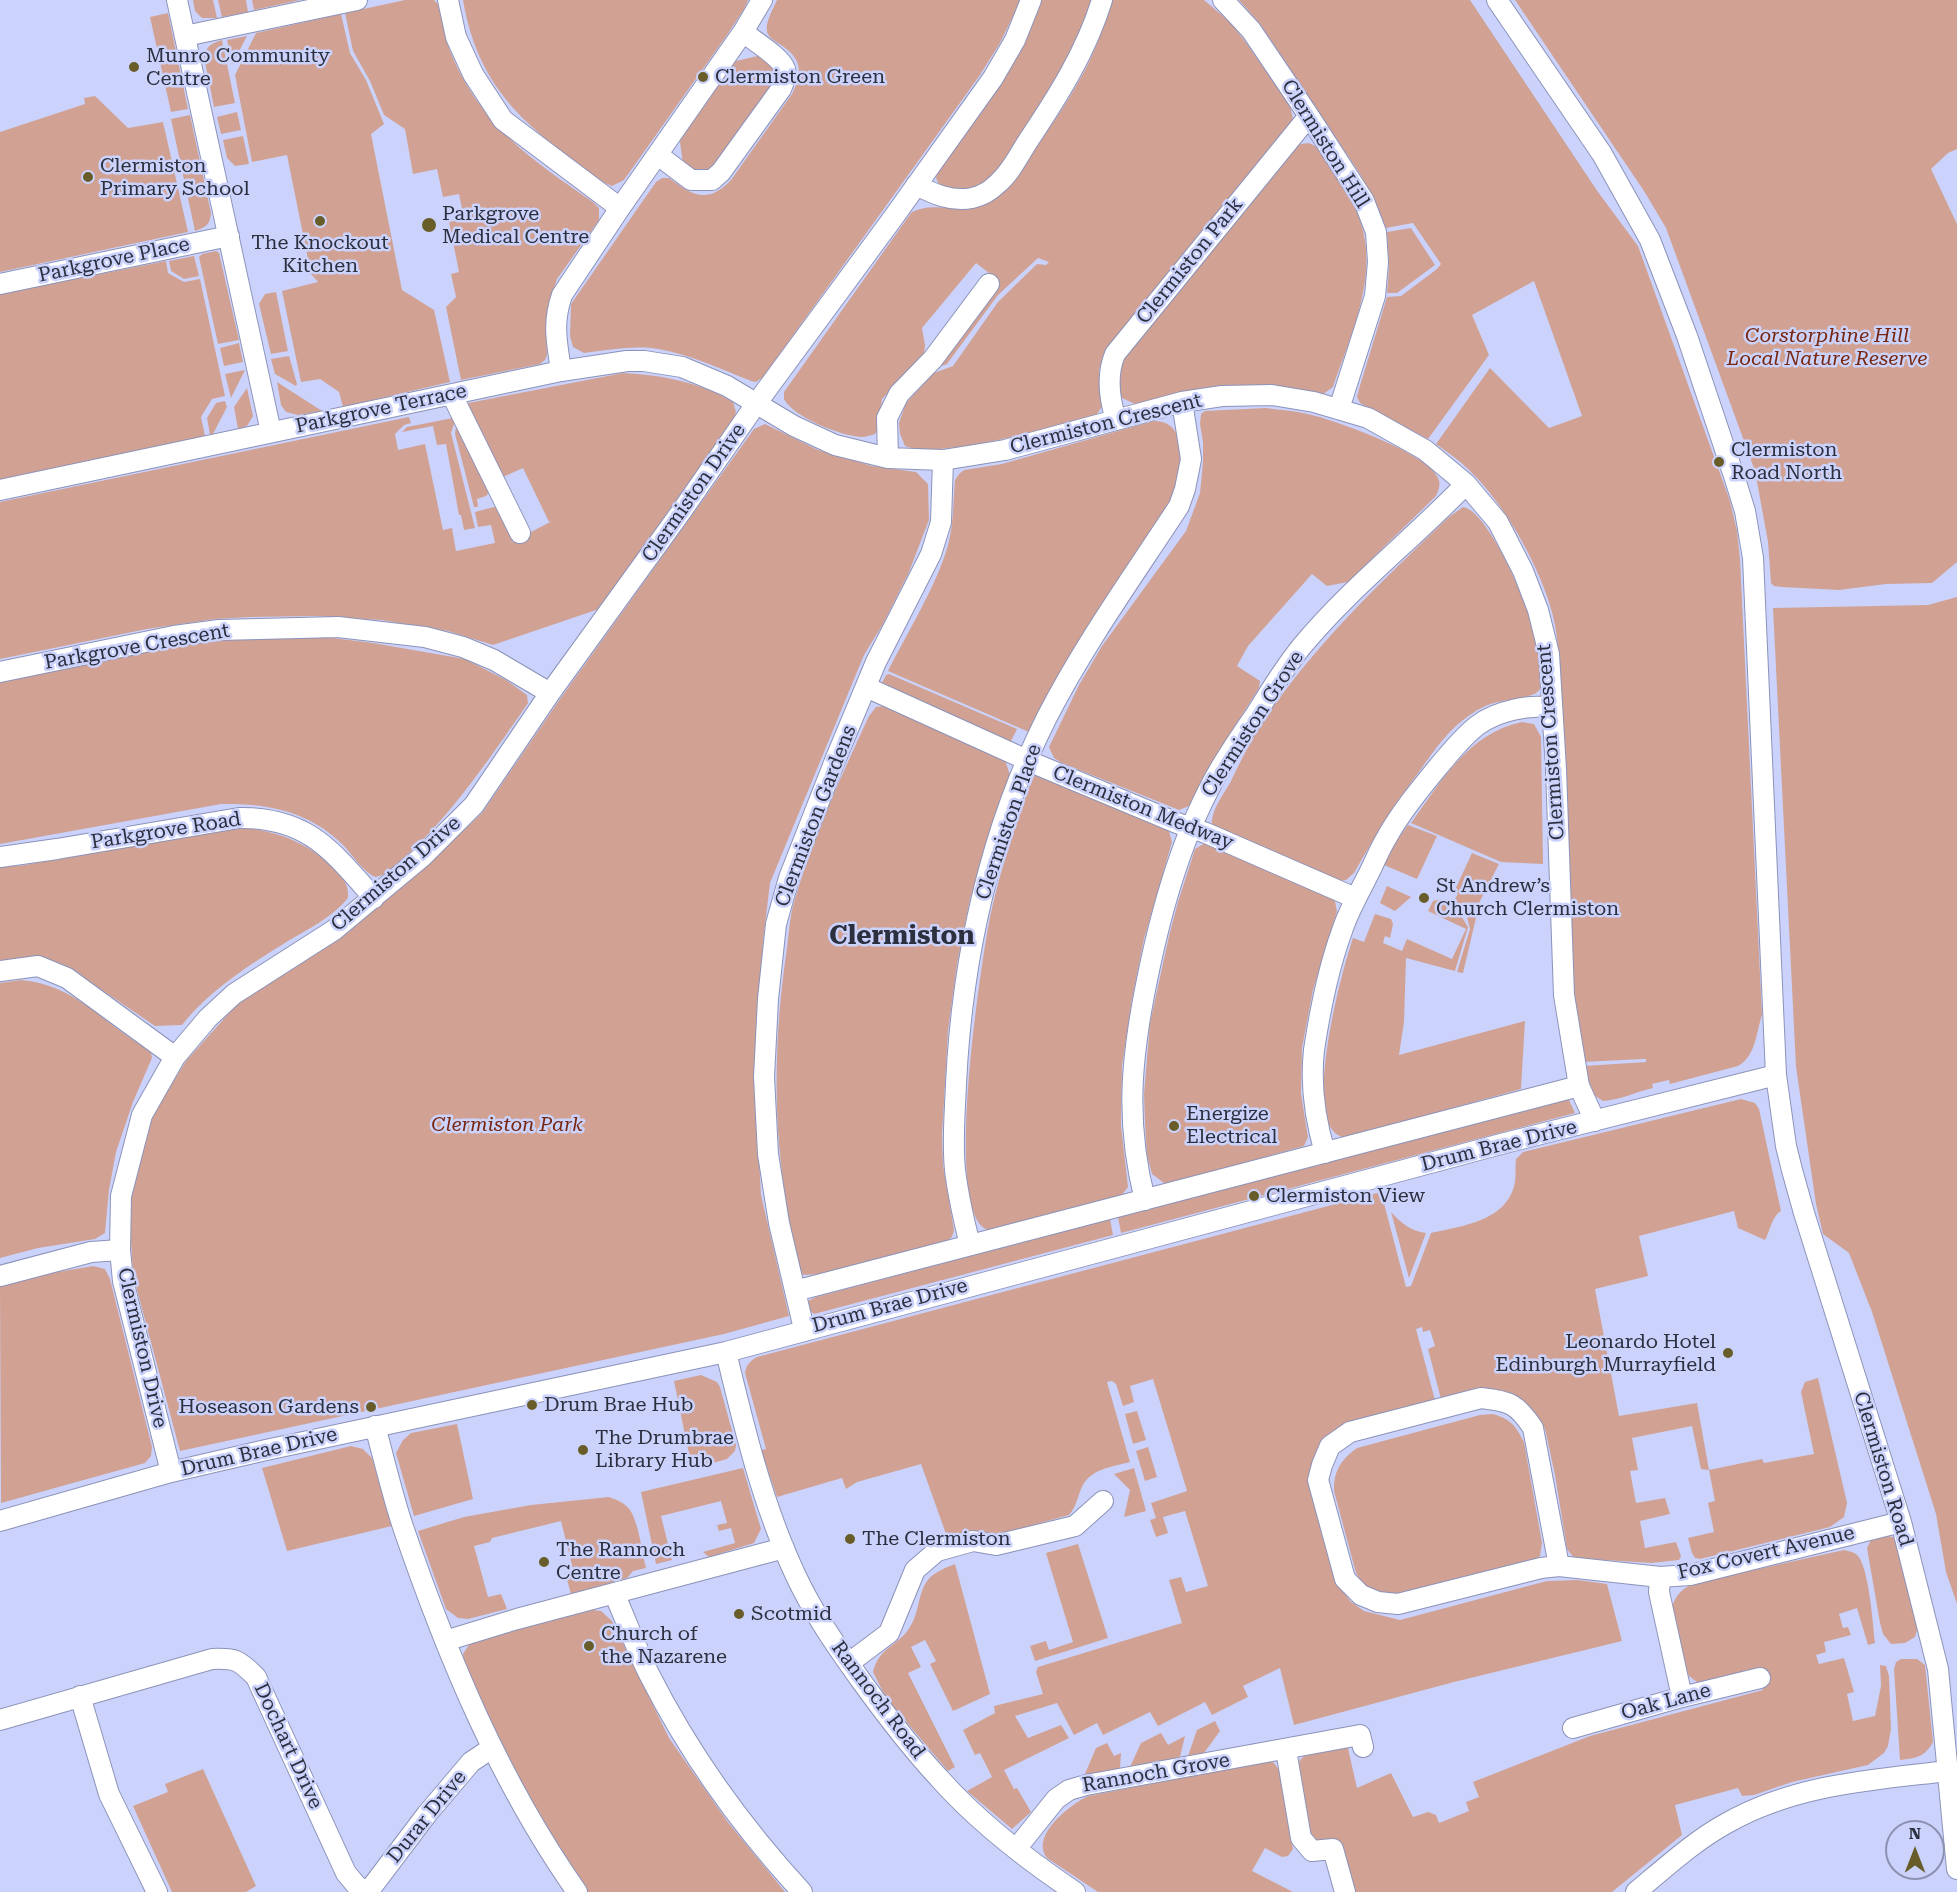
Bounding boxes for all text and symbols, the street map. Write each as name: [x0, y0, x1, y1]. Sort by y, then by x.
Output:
place label: Munro Community Centre: [146, 44, 330, 91]
marker: Munro Community Centre: [127, 60, 141, 74]
place label: Clermiston Green: [715, 65, 885, 89]
marker: Clermiston Green: [696, 70, 710, 84]
street label: Clermiston Hill: [1276, 75, 1374, 213]
place label: Clermiston Primary School: [100, 154, 250, 201]
marker: Clermiston Primary School: [81, 170, 95, 184]
street label: Clermiston Park: [1132, 193, 1248, 329]
place label: Parkgrove Medical Centre: [442, 202, 589, 249]
marker: The Knockout Kitchen: [313, 214, 327, 228]
marker: Parkgrove Medical Centre: [420, 216, 438, 234]
place label: The Knockout Kitchen: [251, 231, 389, 278]
street label: Parkgrove Place: [36, 232, 192, 288]
park label: Corstorphine Hill Local Nature Reserve: [1727, 324, 1927, 371]
street label: Parkgrove Terrace: [293, 379, 469, 439]
street label: Clermiston Crescent: [1008, 389, 1204, 459]
street label: Clermiston Drive: [637, 419, 751, 567]
place label: Clermiston Road North: [1731, 438, 1842, 485]
marker: Clermiston Road North: [1712, 455, 1726, 469]
street label: Parkgrove Crescent: [42, 619, 232, 675]
street label: Clermiston Crescent: [1532, 643, 1570, 841]
street label: Clermiston Grove: [1197, 647, 1309, 801]
street label: Clermiston Gardens: [770, 722, 862, 910]
street label: Clermiston Place: [971, 741, 1047, 903]
street label: Clermiston Medway: [1049, 761, 1237, 855]
street label: Parkgrove Road: [89, 807, 243, 855]
street label: Clermiston Drive: [326, 811, 466, 937]
place label: St Andrew’s Church Clermiston: [1436, 874, 1619, 921]
marker: St Andrew’s Church Clermiston: [1417, 891, 1431, 905]
district label: Clermiston: [829, 920, 975, 952]
place label: Energize Electrical: [1186, 1102, 1278, 1149]
park label: Clermiston Park: [431, 1113, 583, 1137]
street label: Drum Brae Drive: [1419, 1115, 1579, 1177]
marker: Energize Electrical: [1167, 1119, 1181, 1133]
place label: Clermiston View: [1266, 1184, 1425, 1208]
marker: Clermiston View: [1247, 1189, 1261, 1203]
street label: Clermiston Drive: [112, 1266, 172, 1430]
street label: Drum Brae Drive: [810, 1274, 970, 1338]
place label: Leonardo Hotel Edinburgh Murrayfield: [1496, 1330, 1716, 1377]
marker: Leonardo Hotel Edinburgh Murrayfield: [1721, 1346, 1735, 1360]
street label: Clermiston Road: [1848, 1389, 1918, 1549]
place label: Drum Brae Hub: [544, 1393, 693, 1417]
place label: Hoseason Gardens: [179, 1395, 359, 1419]
marker: Drum Brae Hub: [525, 1398, 539, 1412]
marker: Hoseason Gardens: [364, 1400, 378, 1414]
street label: Drum Brae Drive: [178, 1422, 340, 1482]
place label: The Drumbrae Library Hub: [595, 1426, 734, 1473]
marker: The Drumbrae Library Hub: [576, 1443, 590, 1457]
street label: Fox Covert Avenue: [1675, 1521, 1857, 1585]
place label: The Clermiston: [862, 1527, 1011, 1551]
marker: The Clermiston: [843, 1532, 857, 1546]
place label: The Rannoch Centre: [556, 1538, 685, 1585]
marker: The Rannoch Centre: [537, 1555, 551, 1569]
place label: Scotmid: [751, 1602, 832, 1626]
marker: Scotmid: [732, 1607, 746, 1621]
place label: Church of the Nazarene: [601, 1622, 727, 1669]
street label: Rannoch Road: [826, 1637, 930, 1763]
marker: Church of the Nazarene: [582, 1639, 596, 1653]
street label: Dochart Drive: [248, 1679, 328, 1813]
street label: Oak Lane: [1619, 1679, 1713, 1725]
street label: Rannoch Grove: [1080, 1748, 1232, 1798]
street label: Durar Drive: [382, 1766, 472, 1868]
north arrow: [1885, 1820, 1945, 1880]
text: N: [1909, 1824, 1921, 1843]

